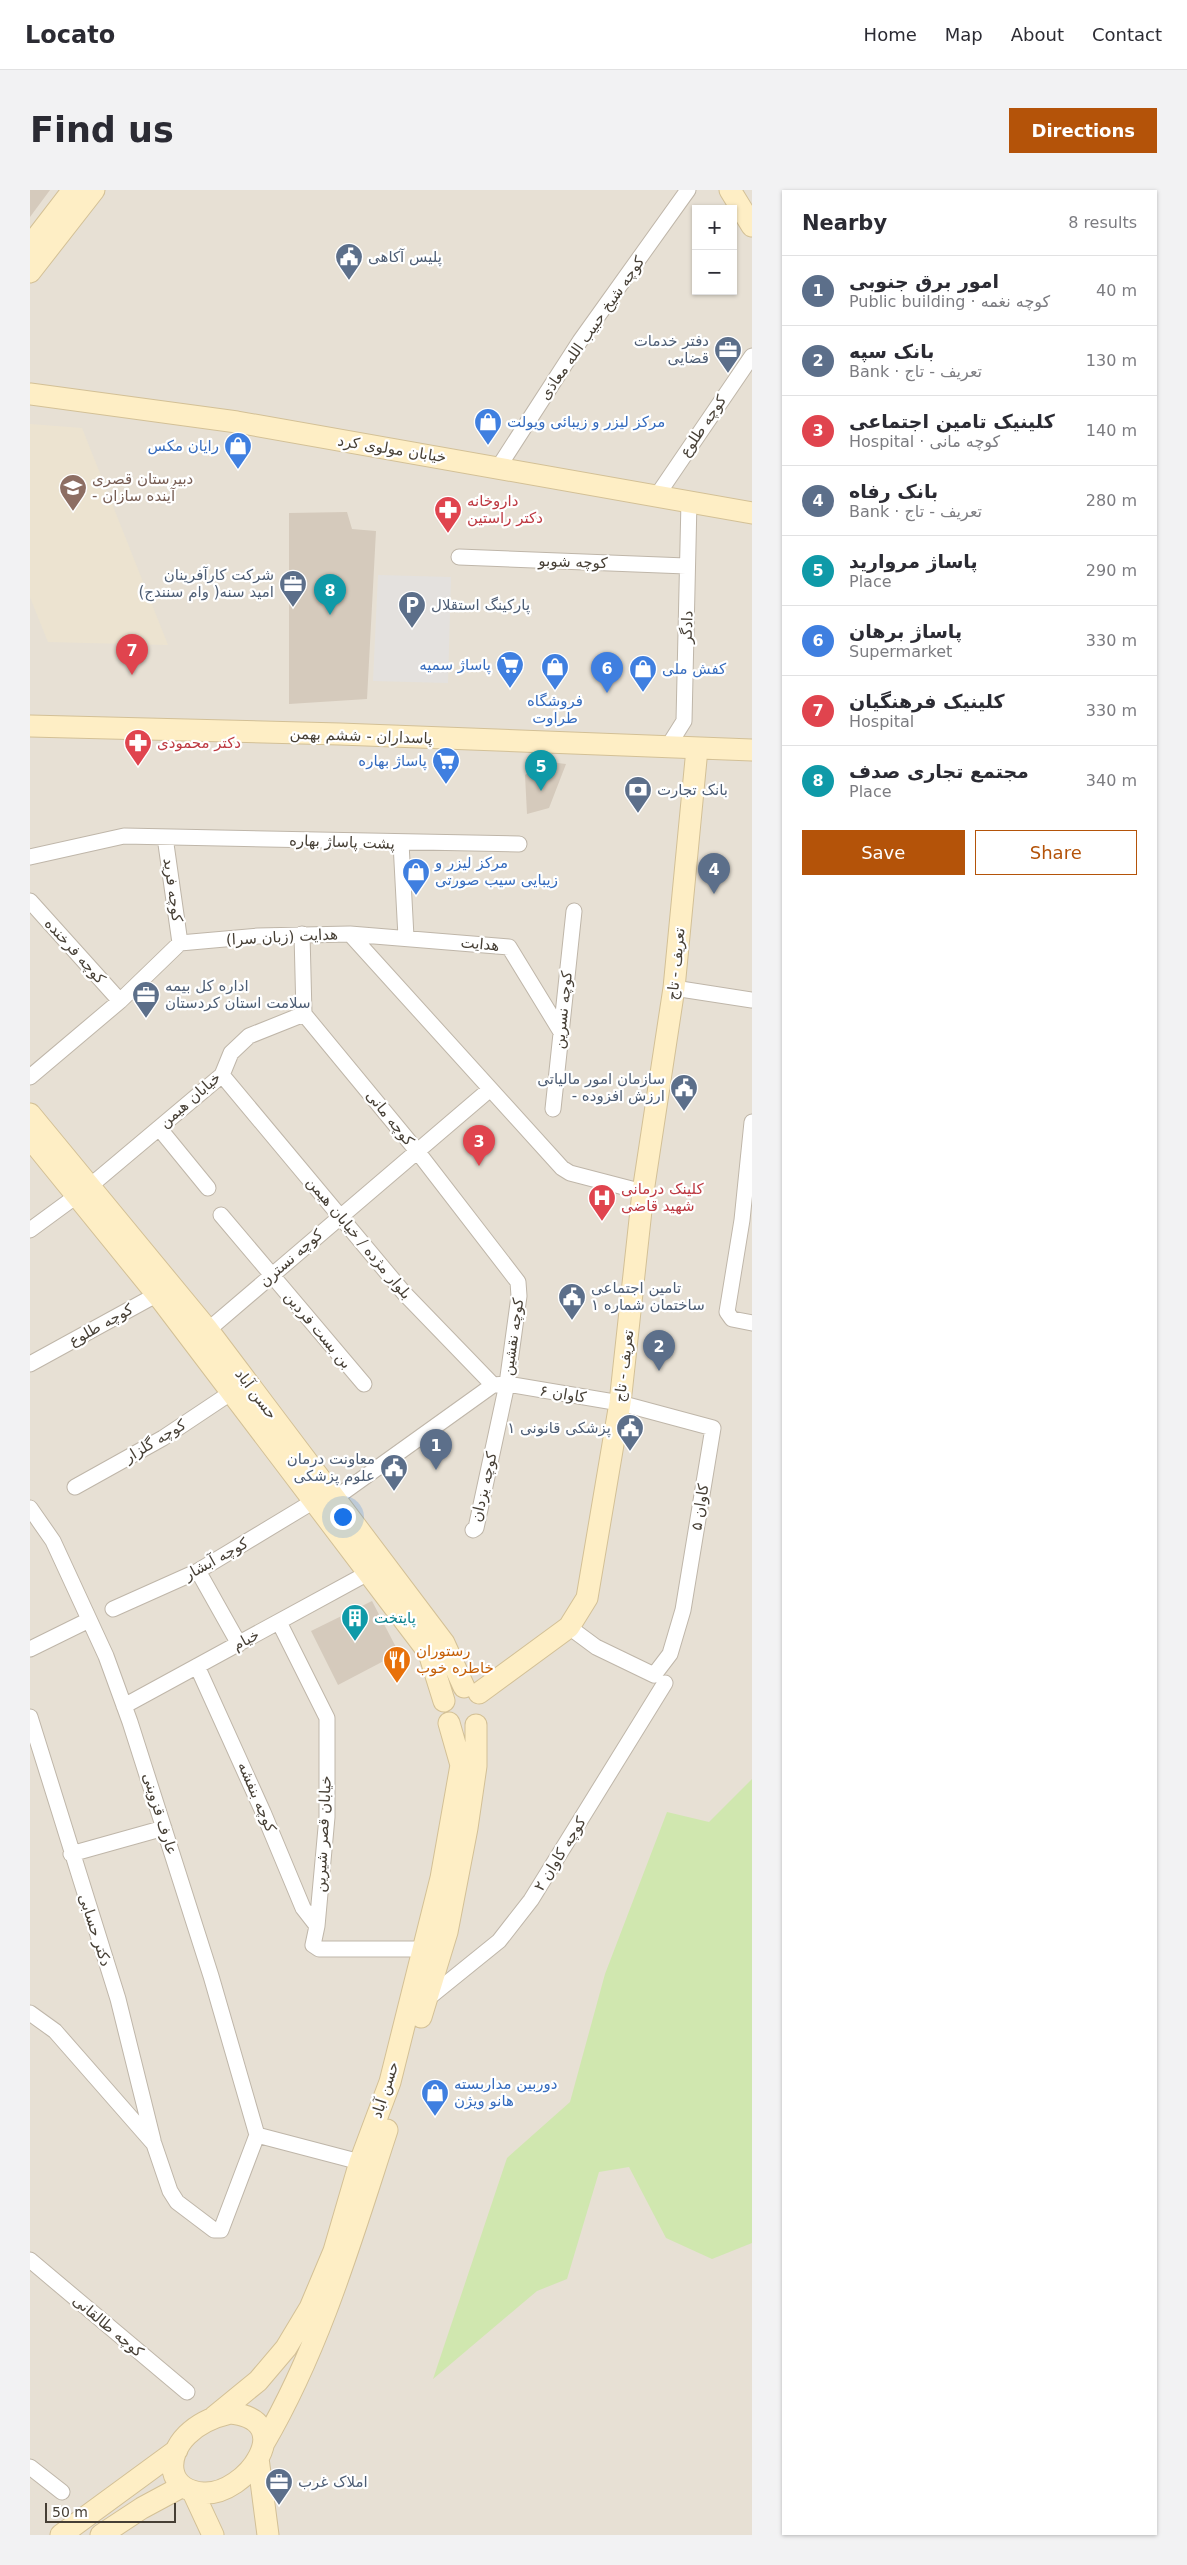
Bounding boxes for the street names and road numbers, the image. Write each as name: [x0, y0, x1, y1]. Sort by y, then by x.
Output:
street label: کوچه شیخ حبیب الله معاذی: [536, 252, 649, 403]
street label: کوچه طلوع: [676, 391, 731, 460]
street label: خیابان مولوی کرد: [336, 432, 448, 466]
street label: کوچه شوبو: [537, 552, 609, 572]
street label: دادگر: [677, 610, 697, 645]
street label: پاسداران - ششم بهمن: [289, 725, 433, 748]
street label: پشت پاساژ بهاره: [289, 831, 395, 854]
street label: کوچه فرید: [160, 857, 187, 924]
street label: کوچه فرخنده: [41, 915, 110, 988]
street label: هدایت (زبان سرا): [226, 925, 339, 949]
street label: تعریف - تاج: [663, 927, 690, 1001]
street label: هدایت: [460, 933, 500, 955]
street label: کوچه نسرین: [550, 969, 576, 1050]
street label: خیابان هیمن: [156, 1068, 224, 1132]
street label: کوچه مانی: [362, 1087, 418, 1150]
street label: بلوار مژده / خیابان هیمن: [303, 1173, 415, 1303]
street label: کوچه نسترن: [256, 1225, 327, 1290]
street label: بن بست فردین: [281, 1288, 355, 1372]
street label: کوچه نقشین: [499, 1296, 527, 1377]
street label: کوچه طلوع: [66, 1300, 137, 1350]
street label: تعریف - تاج: [611, 1329, 638, 1403]
street label: حسن آباد: [231, 1365, 281, 1423]
street label: کاوان ۶: [538, 1381, 588, 1407]
street label: کوچه گلزار: [120, 1415, 190, 1467]
street label: کوچه یزدان: [467, 1449, 501, 1524]
street label: کاوان ۵: [687, 1482, 713, 1532]
street label: کوچه آبشار: [180, 1534, 252, 1584]
street label: خیام: [230, 1625, 262, 1655]
street label: کوچه بنفشه: [234, 1759, 280, 1836]
street label: عارف قزوینی: [139, 1771, 181, 1857]
street label: خیابان قصر شیرین: [311, 1775, 335, 1893]
street label: کوچه کاوان ۲: [530, 1813, 590, 1894]
street label: دکتر حسابی: [75, 1891, 115, 1969]
street label: حسن آباد: [367, 2059, 403, 2121]
street label: کوچه طالقانی: [69, 2291, 148, 2361]

